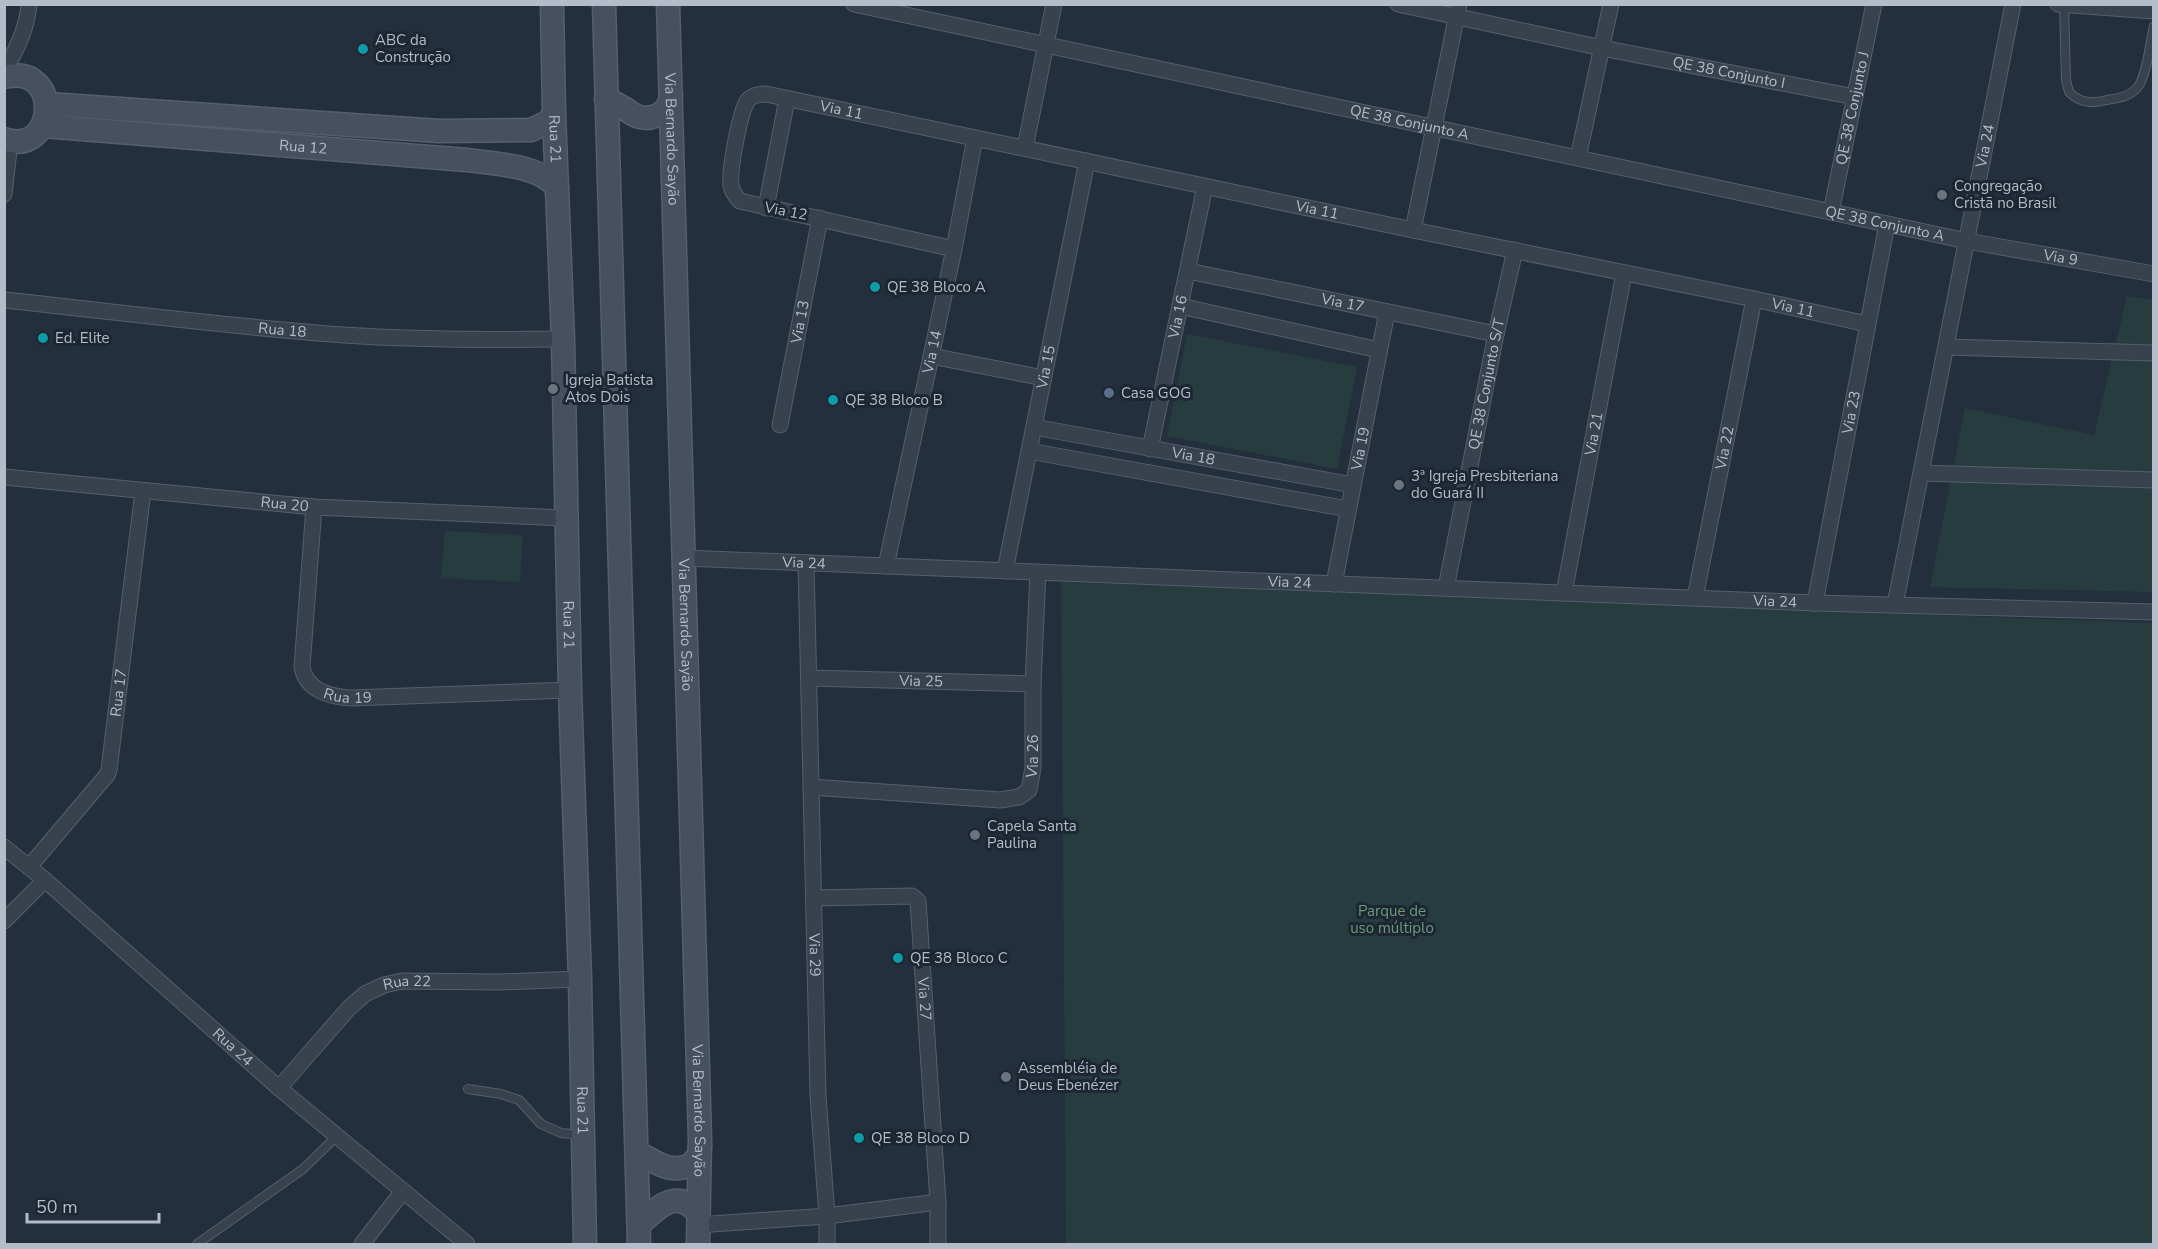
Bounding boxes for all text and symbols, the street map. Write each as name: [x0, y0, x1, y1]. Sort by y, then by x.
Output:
place label: ABC da Construção: [375, 30, 451, 67]
marker: ABC da Construção: [356, 42, 370, 56]
street label: QE 38 Conjunto J: [1831, 50, 1874, 167]
street label: QE 38 Conjunto I: [1671, 52, 1787, 93]
street label: Via Bernardo Sayão: [660, 71, 684, 206]
street label: Via 11: [817, 95, 865, 124]
street label: QE 38 Conjunto A: [1348, 100, 1471, 145]
street label: Rua 21: [544, 114, 566, 163]
street label: Via 24: [1971, 122, 1999, 170]
street label: Rua 12: [278, 135, 328, 159]
place label: Congregação Cristã no Brasil: [1954, 176, 2057, 213]
marker: Congregação Cristã no Brasil: [1935, 188, 1949, 202]
street label: Via 11: [1293, 195, 1341, 224]
street label: Via 12: [762, 197, 809, 225]
street label: QE 38 Conjunto A: [1823, 201, 1946, 246]
street label: Via 9: [2041, 244, 2079, 270]
place label: QE 38 Bloco A: [887, 277, 986, 297]
marker: QE 38 Bloco A: [868, 280, 882, 294]
street label: Via 17: [1318, 288, 1366, 317]
street label: Via 16: [1163, 293, 1192, 341]
street label: Via 11: [1769, 293, 1817, 322]
street label: Via 13: [786, 299, 814, 346]
street label: QE 38 Conjunto S/T: [1463, 316, 1509, 451]
street label: Rua 18: [257, 318, 307, 342]
place label: Ed. Elite: [55, 328, 110, 348]
street label: Via 14: [917, 328, 946, 376]
marker: Ed. Elite: [36, 331, 50, 345]
street label: Via 15: [1032, 344, 1060, 391]
place label: Igreja Batista Atos Dois: [565, 370, 653, 407]
marker: Igreja Batista Atos Dois: [546, 382, 560, 396]
place label: Casa GOG: [1121, 383, 1191, 403]
marker: Casa GOG: [1102, 386, 1116, 400]
street label: Via 23: [1837, 389, 1865, 437]
place label: QE 38 Bloco B: [845, 390, 943, 410]
marker: QE 38 Bloco B: [826, 393, 840, 407]
street label: Via 21: [1580, 410, 1608, 458]
street label: Via 19: [1346, 425, 1374, 473]
street label: Via 22: [1710, 425, 1739, 472]
street label: Via 18: [1169, 442, 1217, 470]
place label: 3ª Igreja Presbiteriana do Guará II: [1411, 466, 1558, 503]
marker: 3ª Igreja Presbiteriana do Guará II: [1392, 478, 1406, 492]
street label: Rua 20: [260, 492, 310, 516]
street label: Via 24: [781, 552, 826, 574]
street label: Via Bernardo Sayão: [674, 557, 697, 691]
street label: Via 24: [1266, 571, 1312, 593]
street label: Via 24: [1752, 591, 1797, 612]
street label: Rua 21: [558, 600, 579, 649]
street label: Rua 17: [106, 667, 131, 718]
street label: Via 25: [898, 670, 943, 692]
street label: Rua 19: [321, 683, 372, 708]
street label: Via 26: [1021, 734, 1043, 781]
place label: Capela Santa Paulina: [987, 816, 1077, 853]
marker: Capela Santa Paulina: [968, 828, 982, 842]
park label: Parque de uso múltiplo: [1350, 901, 1434, 938]
street label: Via 29: [804, 932, 825, 977]
place label: QE 38 Bloco C: [910, 948, 1008, 968]
marker: QE 38 Bloco C: [891, 951, 905, 965]
street label: Rua 22: [381, 971, 431, 995]
street label: Via 27: [913, 976, 936, 1021]
street label: Rua 24: [208, 1023, 258, 1071]
street label: Via Bernardo Sayão: [687, 1043, 710, 1177]
place label: Assembléia de Deus Ebenézer: [1018, 1058, 1119, 1095]
marker: Assembléia de Deus Ebenézer: [999, 1070, 1013, 1084]
street label: Rua 21: [572, 1086, 593, 1135]
place label: QE 38 Bloco D: [871, 1128, 970, 1148]
marker: QE 38 Bloco D: [852, 1131, 866, 1145]
scale bar: [27, 1186, 159, 1224]
text: 50 m: [36, 1195, 78, 1219]

